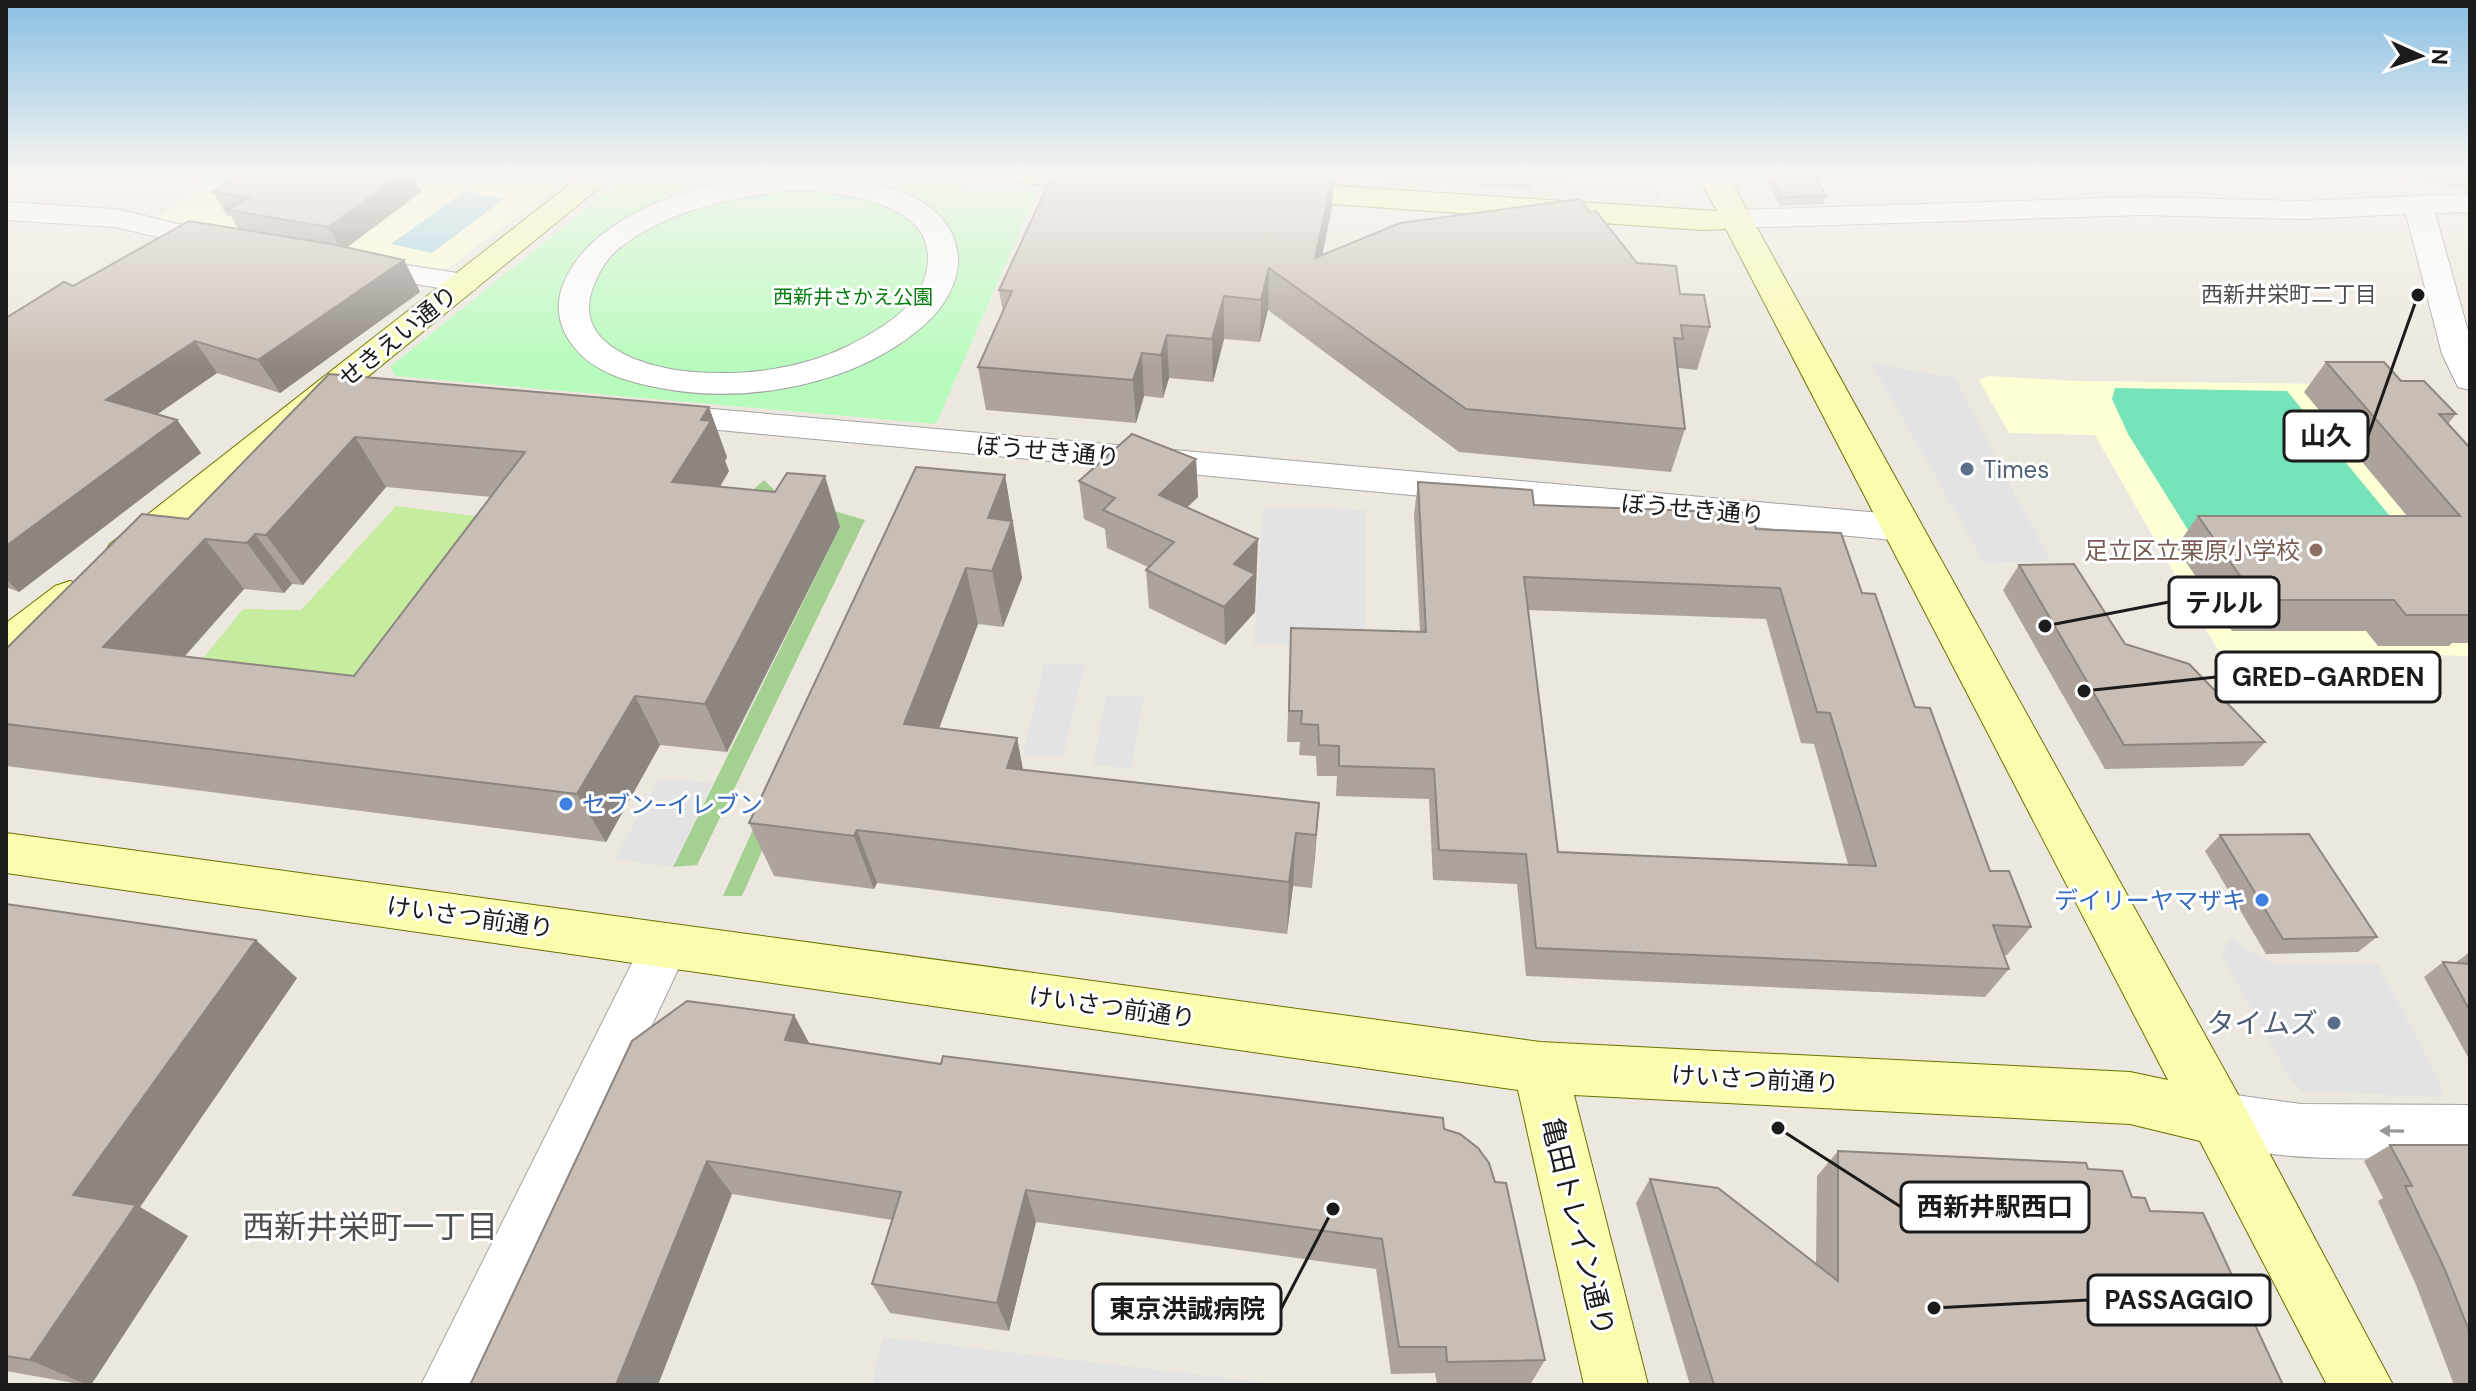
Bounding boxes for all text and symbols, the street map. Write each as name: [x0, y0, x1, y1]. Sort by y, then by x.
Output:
north arrow: [2380, 16, 2460, 96]
text: N: [2425, 48, 2454, 66]
street label: せきえい通り: [332, 279, 464, 393]
district label: 西新井栄町二丁目: [2201, 280, 2377, 309]
park label: 西新井さかえ公園: [773, 284, 933, 310]
callout: 山久: [2284, 411, 2368, 461]
text: 山久: [2300, 419, 2352, 453]
street label: ぼうせき通り: [975, 429, 1121, 473]
place label: Times: [1983, 454, 2049, 485]
marker: Times: [1958, 460, 1976, 478]
street label: ぼうせき通り: [1620, 487, 1766, 531]
place label: 足立区立栗原小学校: [2084, 535, 2300, 566]
marker: 足立区立栗原小学校: [2307, 541, 2325, 559]
callout: テルル: [2169, 577, 2279, 627]
text: テルル: [2185, 586, 2263, 620]
callout: GRED-GARDEN: [2216, 652, 2440, 702]
text: GRED-GARDEN: [2232, 660, 2424, 694]
place label: セブン-イレブン: [582, 789, 763, 820]
marker: セブン-イレブン: [557, 795, 575, 813]
place label: デイリーヤマザキ: [2054, 885, 2246, 916]
street label: けいさつ前通り: [385, 890, 555, 944]
marker: デイリーヤマザキ: [2253, 891, 2271, 909]
street label: けいさつ前通り: [1027, 980, 1197, 1034]
place label: タイムズ: [2207, 1005, 2318, 1042]
marker: タイムズ: [2325, 1014, 2343, 1032]
street label: けいさつ前通り: [1670, 1059, 1840, 1099]
street label: 亀田トレイン通り: [1533, 1114, 1623, 1340]
one-way arrow: [2379, 1124, 2404, 1137]
callout: 西新井駅西口: [1901, 1182, 2089, 1232]
text: 西新井駅西口: [1917, 1190, 2073, 1224]
district label: 西新井栄町一丁目: [242, 1206, 498, 1248]
callout: PASSAGGIO: [2088, 1275, 2270, 1325]
text: PASSAGGIO: [2104, 1283, 2254, 1317]
callout: 東京洪誠病院: [1093, 1284, 1281, 1334]
text: 東京洪誠病院: [1109, 1292, 1265, 1326]

